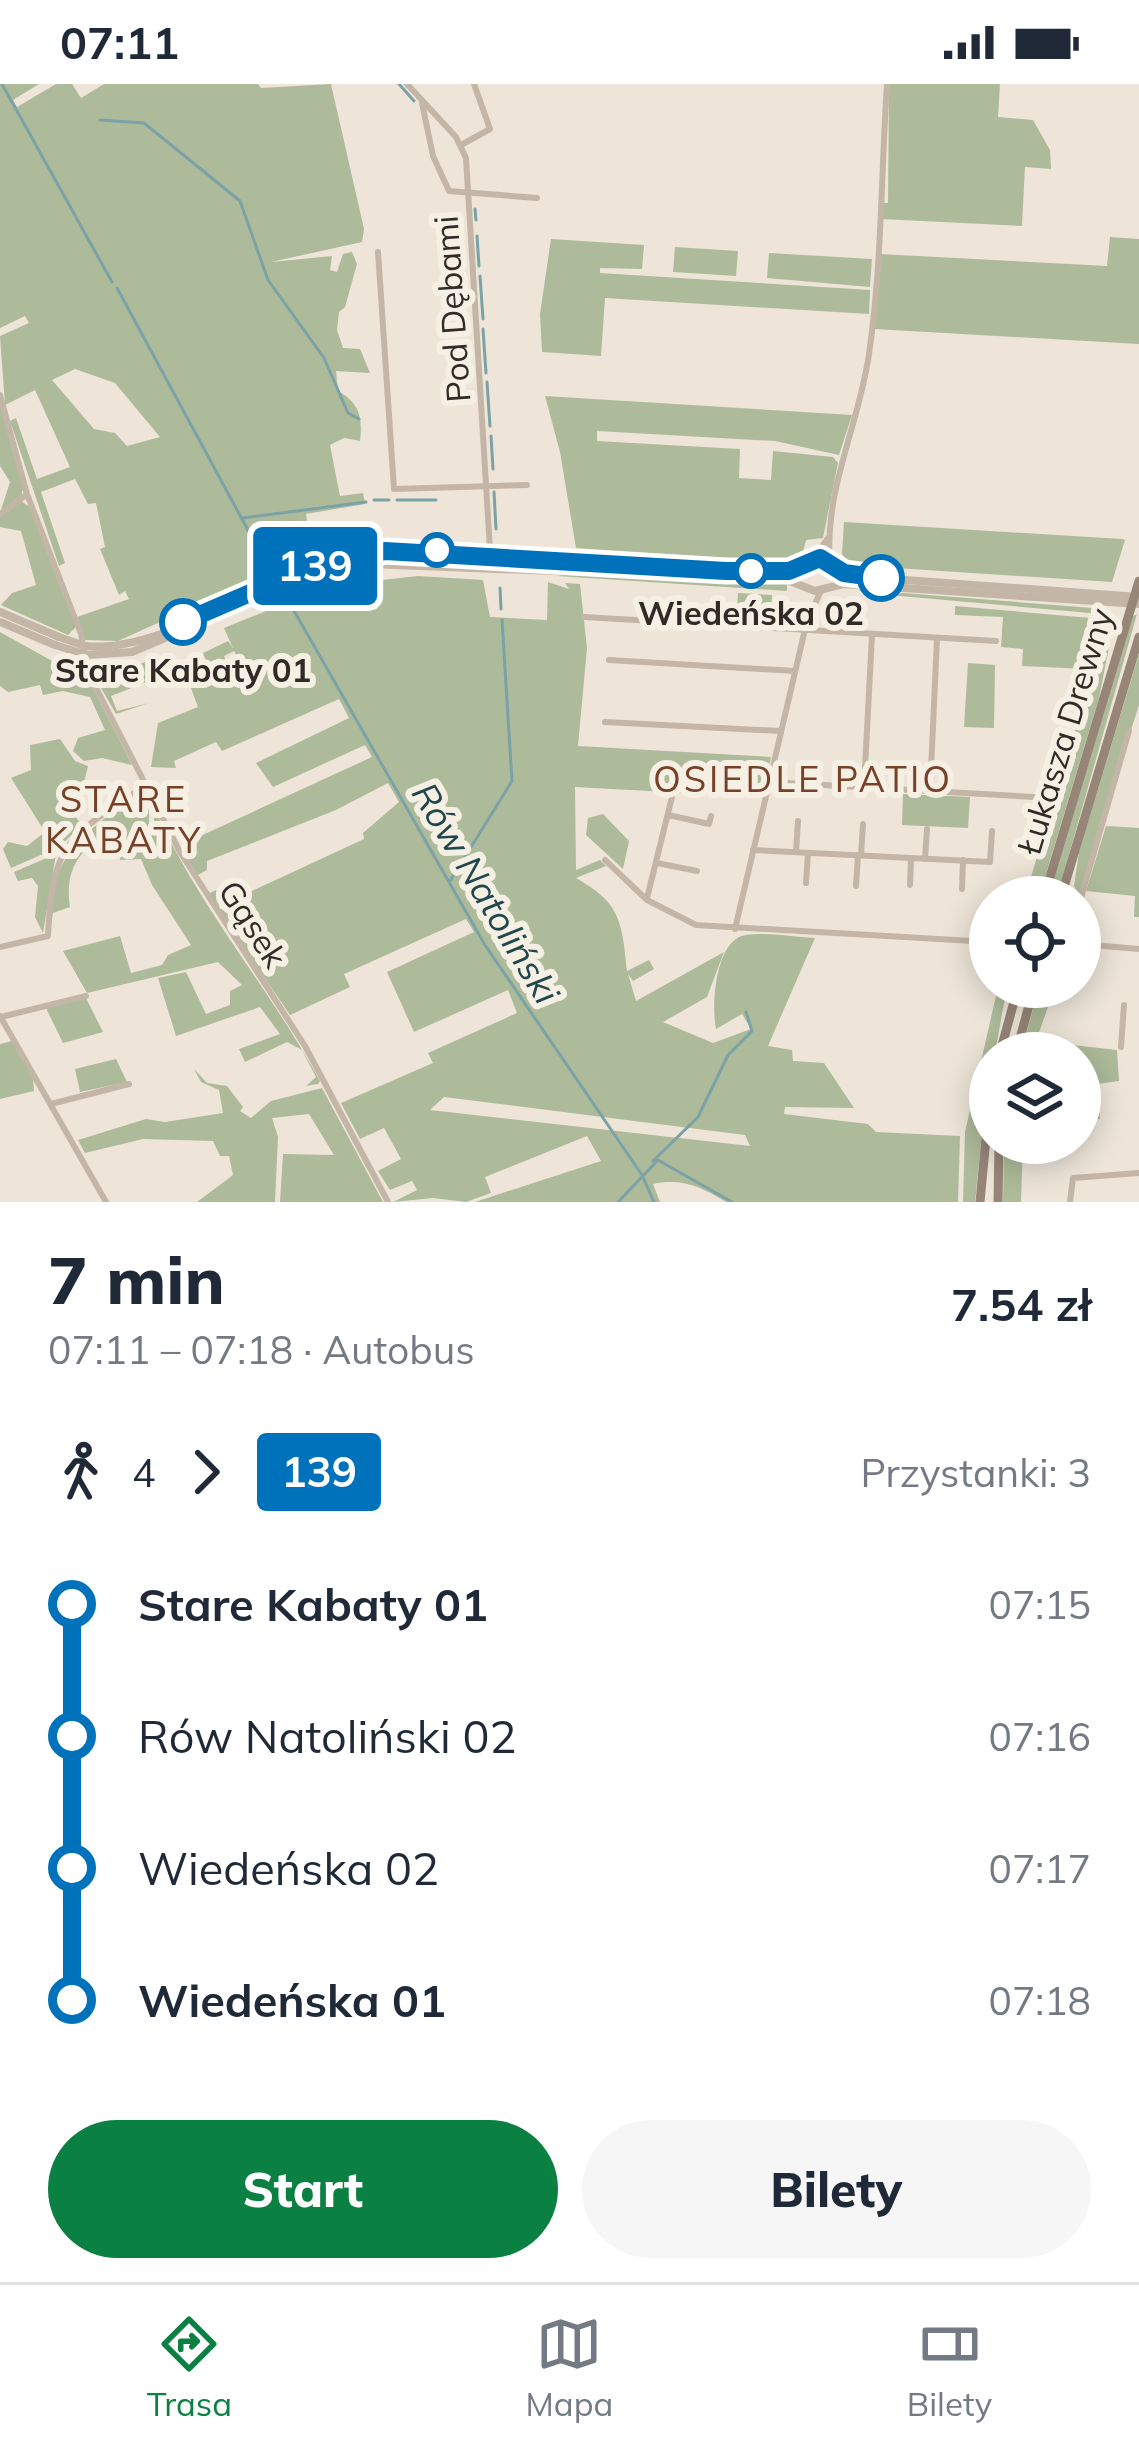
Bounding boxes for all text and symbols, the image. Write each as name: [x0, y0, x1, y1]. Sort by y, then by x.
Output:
text: 07:11: [60, 14, 179, 70]
street label: Pod Dębami: [425, 214, 478, 404]
line badge: 139: [246, 527, 384, 605]
unlabelled marker: [421, 534, 453, 566]
text: 139: [277, 539, 353, 592]
marker: Wiedeńska 02: [735, 555, 767, 587]
unlabelled marker: [859, 556, 903, 600]
place label: Wiedeńska 02: [638, 592, 864, 633]
marker: Stare Kabaty 01: [161, 600, 205, 644]
street label: Łukasza Drewny: [1007, 603, 1121, 859]
place label: Stare Kabaty 01: [55, 649, 311, 690]
district label: OSIEDLE PATIO: [653, 756, 953, 801]
water label: Rów Natoliński: [403, 774, 570, 1012]
district label: STARE KABATY: [45, 776, 203, 862]
street label: Gąsek: [210, 873, 297, 976]
map controls: [969, 876, 1101, 1164]
button: locate: [969, 876, 1101, 1008]
button: layers: [969, 1032, 1101, 1164]
text: 7 min: [48, 1238, 225, 1321]
text: 7.54 zł: [951, 1276, 1091, 1332]
text: 07:11 – 07:18 · Autobus: [48, 1325, 475, 1374]
icon: walk: [48, 1439, 114, 1505]
icon: forward: [173, 1439, 239, 1505]
text: 139: [281, 1445, 357, 1498]
text: 4: [132, 1448, 155, 1497]
text: Przystanki: 3: [861, 1448, 1091, 1497]
text: Stare Kabaty 01: [138, 1576, 488, 1632]
text: 07:15: [989, 1580, 1091, 1629]
text: Rów Natoliński 02: [138, 1708, 516, 1764]
text: 07:16: [989, 1712, 1091, 1761]
text: Wiedeńska 02: [138, 1840, 439, 1896]
text: 07:17: [989, 1844, 1091, 1893]
text: Wiedeńska 01: [138, 1972, 446, 2028]
text: 07:18: [989, 1976, 1091, 2025]
button: Start: [48, 2120, 558, 2258]
button: Bilety: [582, 2120, 1091, 2258]
tab: Trasa: [147, 2311, 232, 2424]
tab: Mapa: [526, 2311, 613, 2424]
tab: Bilety: [907, 2311, 992, 2424]

